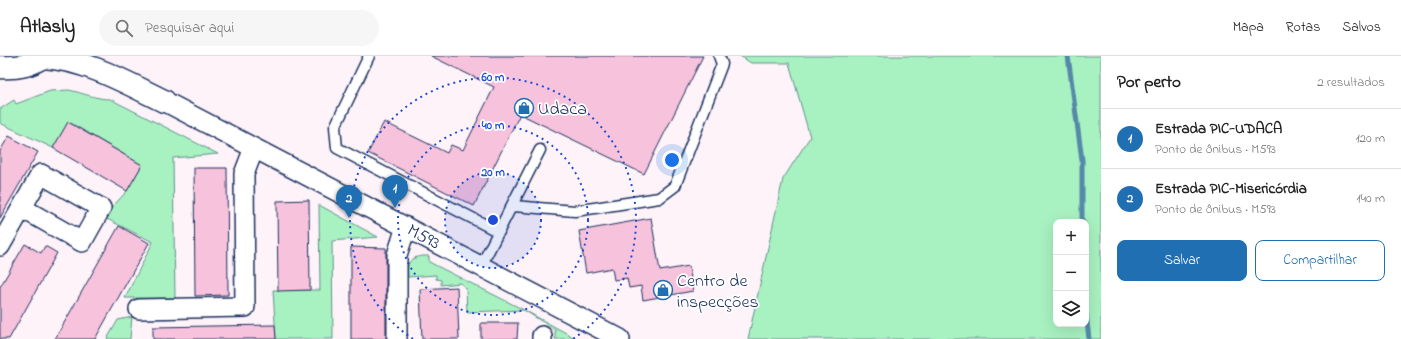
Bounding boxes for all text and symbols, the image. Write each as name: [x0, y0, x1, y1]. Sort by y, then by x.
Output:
search box: [99, 10, 379, 46]
text: Atlasly: [20, 14, 75, 41]
icon: search: [113, 17, 135, 39]
text: Pesquisar aqui: [145, 17, 234, 39]
text: Mapa: [1233, 17, 1264, 38]
text: Rotas: [1286, 17, 1320, 38]
text: Salvos: [1342, 17, 1381, 38]
text: 60 m: [481, 69, 505, 87]
text: Por perto: [1117, 70, 1181, 95]
text: 2 resultados: [1317, 73, 1385, 92]
shop icon: Udaca: [513, 97, 535, 119]
place label: Udaca: [538, 97, 587, 123]
text: 40 m: [481, 117, 505, 135]
text: Estrada PIC-UDACA: [1155, 118, 1282, 140]
text: 1: [1128, 129, 1132, 148]
text: 120 m: [1355, 129, 1385, 148]
text: Ponto de ônibus · M593: [1155, 140, 1276, 159]
your location: [662, 150, 682, 170]
text: 20 m: [480, 164, 505, 182]
pin: 1: [382, 175, 408, 208]
text: Estrada PIC-Misericórdia: [1155, 178, 1307, 200]
pin: 2: [336, 185, 362, 218]
text: 2: [1127, 189, 1133, 208]
text: 140 m: [1357, 189, 1385, 208]
text: Ponto de ônibus · M593: [1155, 200, 1276, 219]
centre of rings: [486, 213, 500, 227]
street label: M593: [402, 218, 444, 257]
map controls: [1053, 219, 1089, 327]
button: +: [1053, 219, 1089, 255]
button: Salvar: [1117, 240, 1247, 281]
button: Compartilhar: [1255, 240, 1385, 281]
button: −: [1053, 255, 1089, 291]
place label: Centro de inspecções: [677, 269, 759, 316]
shop icon: Centro de inspecções: [652, 279, 674, 301]
button: layers: [1053, 291, 1089, 327]

